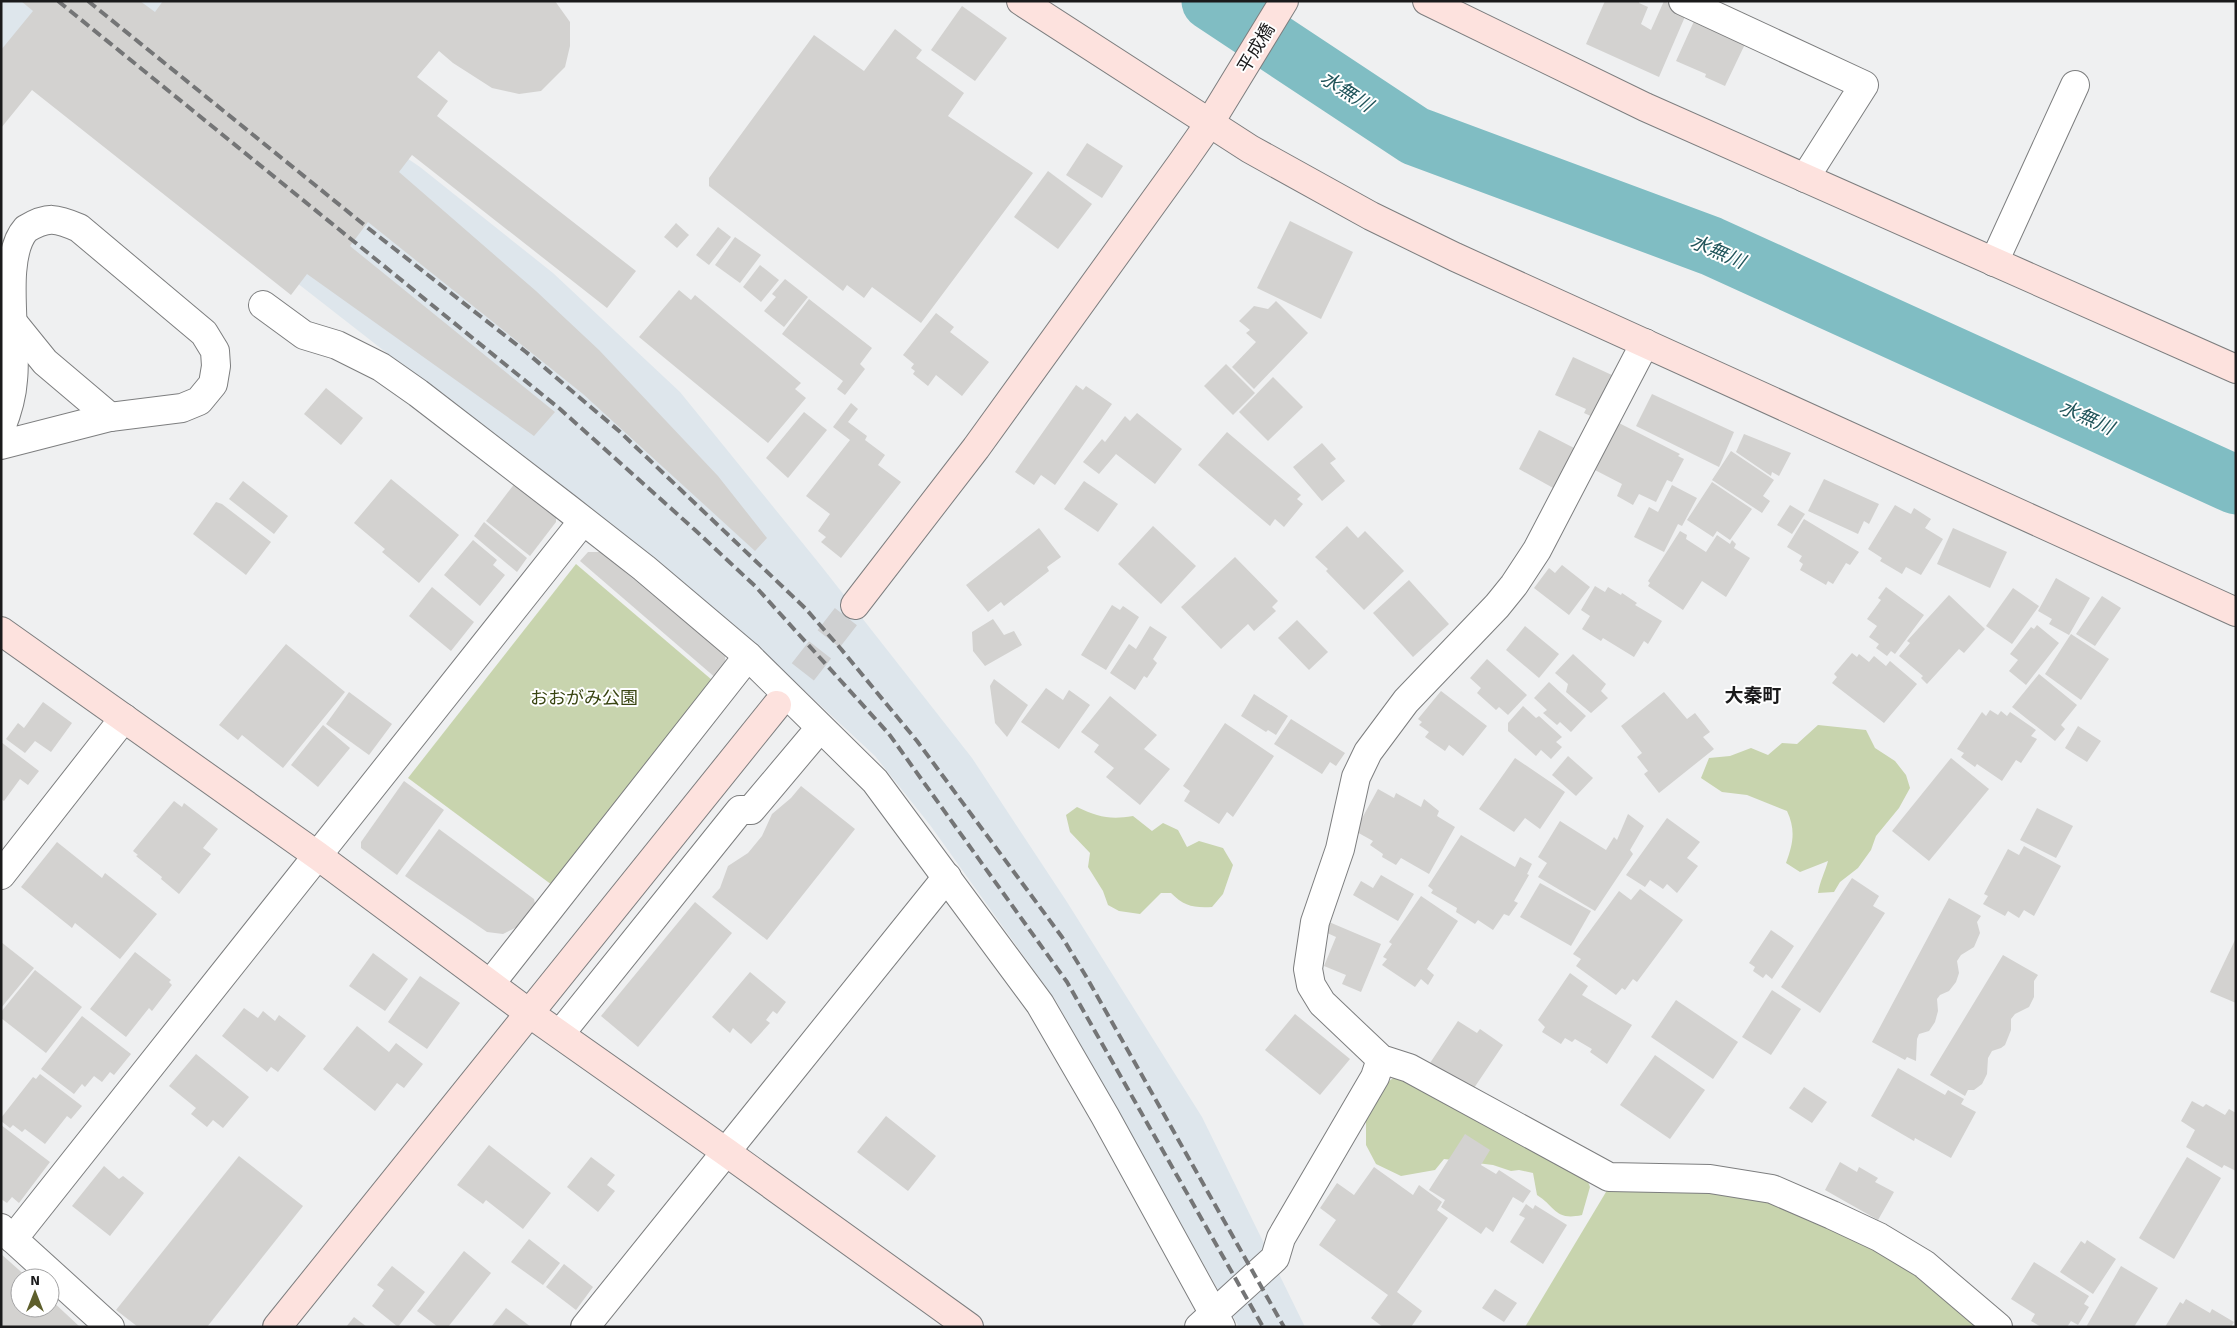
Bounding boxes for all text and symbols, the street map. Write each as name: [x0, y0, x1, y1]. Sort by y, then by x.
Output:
street label: 平成橋: [1233, 19, 1279, 77]
water label: 水無川: [1316, 66, 1379, 119]
water label: 水無川: [1687, 230, 1750, 275]
water label: 水無川: [2056, 395, 2119, 441]
district label: 大秦町: [1724, 684, 1782, 708]
park label: おおがみ公園: [530, 687, 638, 709]
north arrow: [10, 1268, 60, 1318]
text: N: [30, 1272, 40, 1289]

